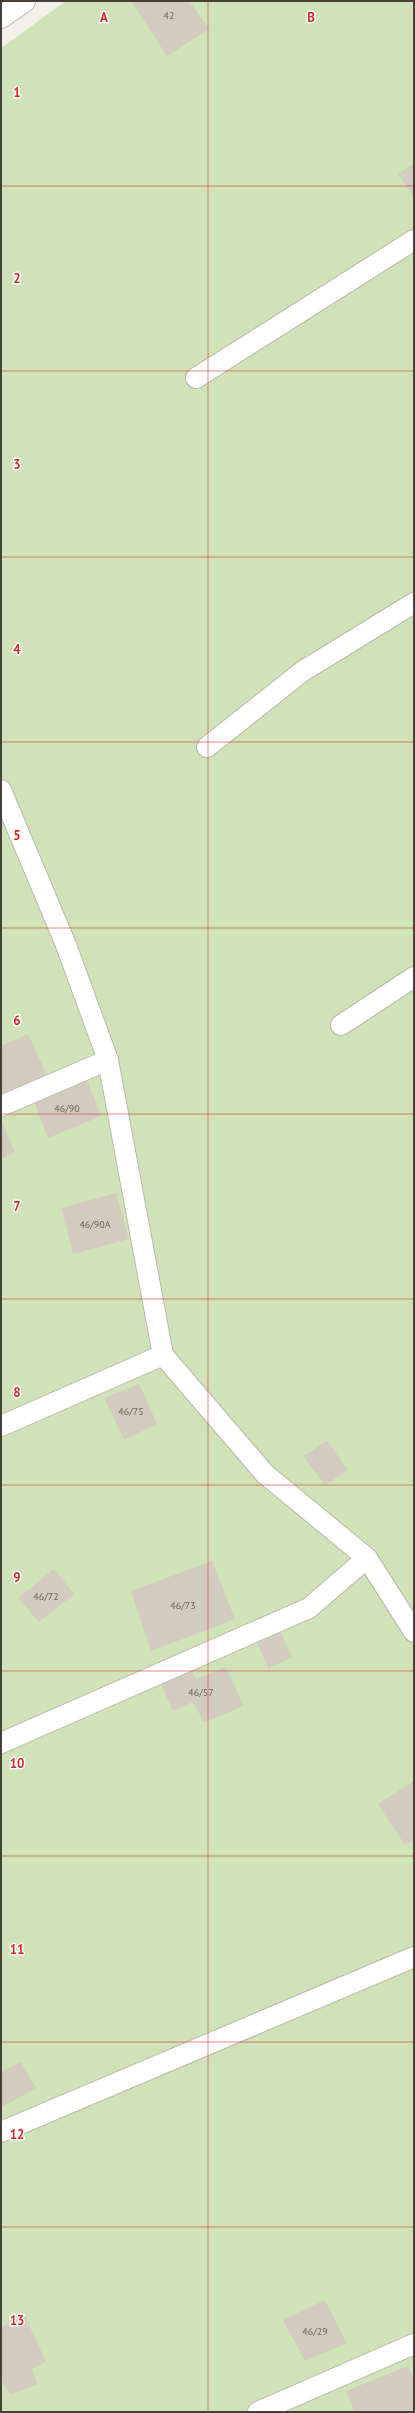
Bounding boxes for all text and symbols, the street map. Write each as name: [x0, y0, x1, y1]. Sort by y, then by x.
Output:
text: A: [100, 9, 108, 26]
house number: 42: [164, 9, 174, 22]
text: B: [307, 9, 315, 26]
text: 1: [13, 84, 21, 101]
text: 2: [13, 270, 21, 287]
text: 3: [13, 456, 21, 473]
text: 4: [13, 641, 21, 658]
text: 5: [13, 827, 21, 844]
text: 6: [13, 1012, 21, 1029]
house number: 46/90: [54, 1102, 80, 1115]
text: 7: [13, 1198, 21, 1215]
house number: 46/90А: [79, 1218, 111, 1231]
text: 8: [13, 1384, 21, 1401]
house number: 46/75: [118, 1405, 144, 1418]
text: 9: [13, 1569, 21, 1586]
house number: 46/72: [33, 1590, 59, 1603]
house number: 46/73: [170, 1599, 196, 1612]
house number: 46/57: [188, 1686, 214, 1699]
text: 10: [10, 1755, 24, 1772]
text: 11: [10, 1941, 24, 1958]
text: 12: [10, 2126, 24, 2143]
text: 13: [10, 2312, 24, 2329]
house number: 46/29: [302, 2325, 328, 2338]

